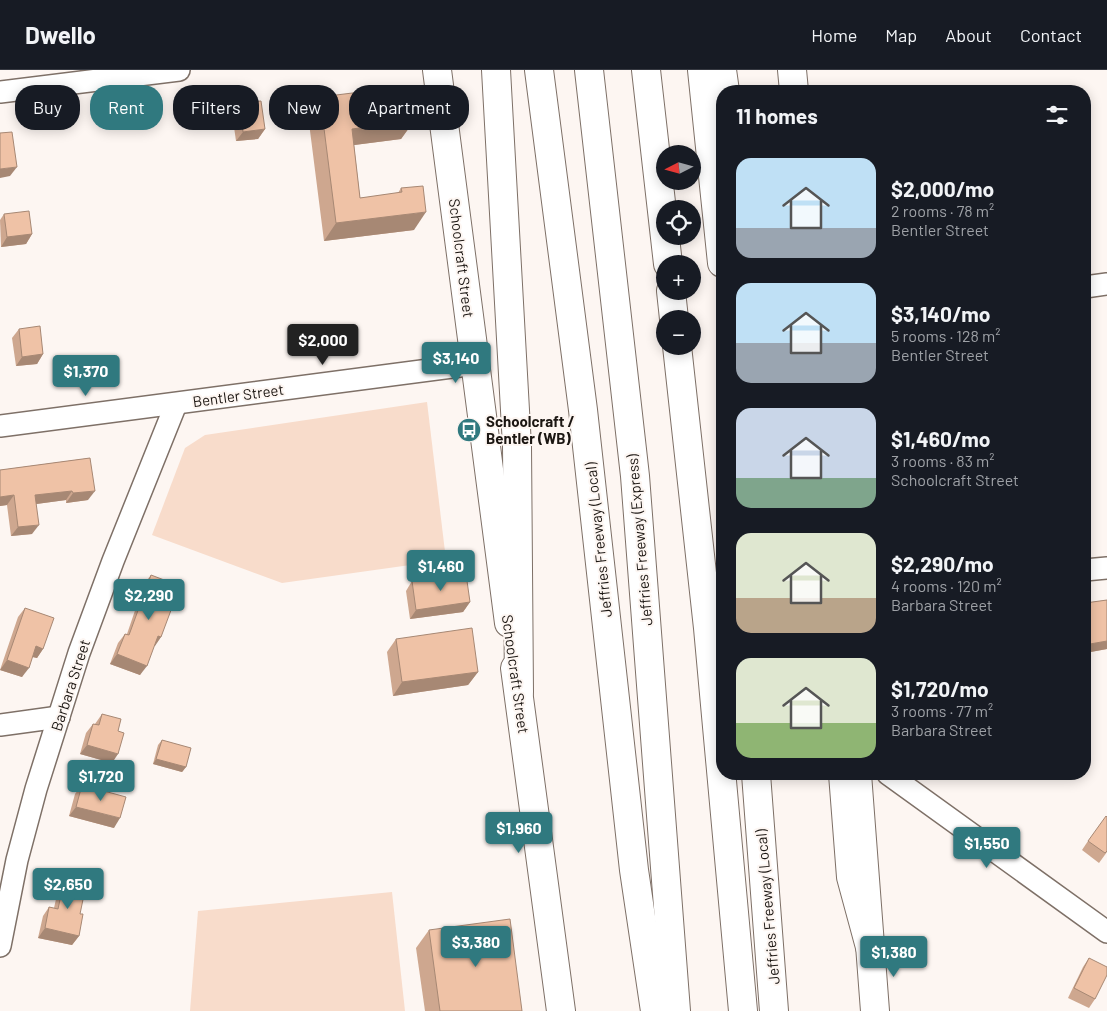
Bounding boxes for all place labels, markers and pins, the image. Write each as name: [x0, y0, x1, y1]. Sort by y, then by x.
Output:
pin: $2,000: [282, 324, 364, 366]
pin: $3,140: [415, 342, 497, 384]
pin: $1,370: [45, 354, 127, 397]
place label: Schoolcraft / Bentler (WB): [486, 412, 575, 447]
bus stop icon: Schoolcraft / Bentler (WB): [456, 417, 482, 443]
pin: $1,460: [400, 550, 482, 592]
pin: $2,290: [108, 578, 190, 621]
pin: $1,720: [60, 760, 142, 802]
pin: $1,960: [478, 812, 560, 854]
pin: $1,550: [946, 826, 1028, 869]
pin: $2,650: [27, 868, 109, 910]
pin: $3,380: [435, 926, 517, 968]
pin: $1,380: [853, 936, 935, 978]

